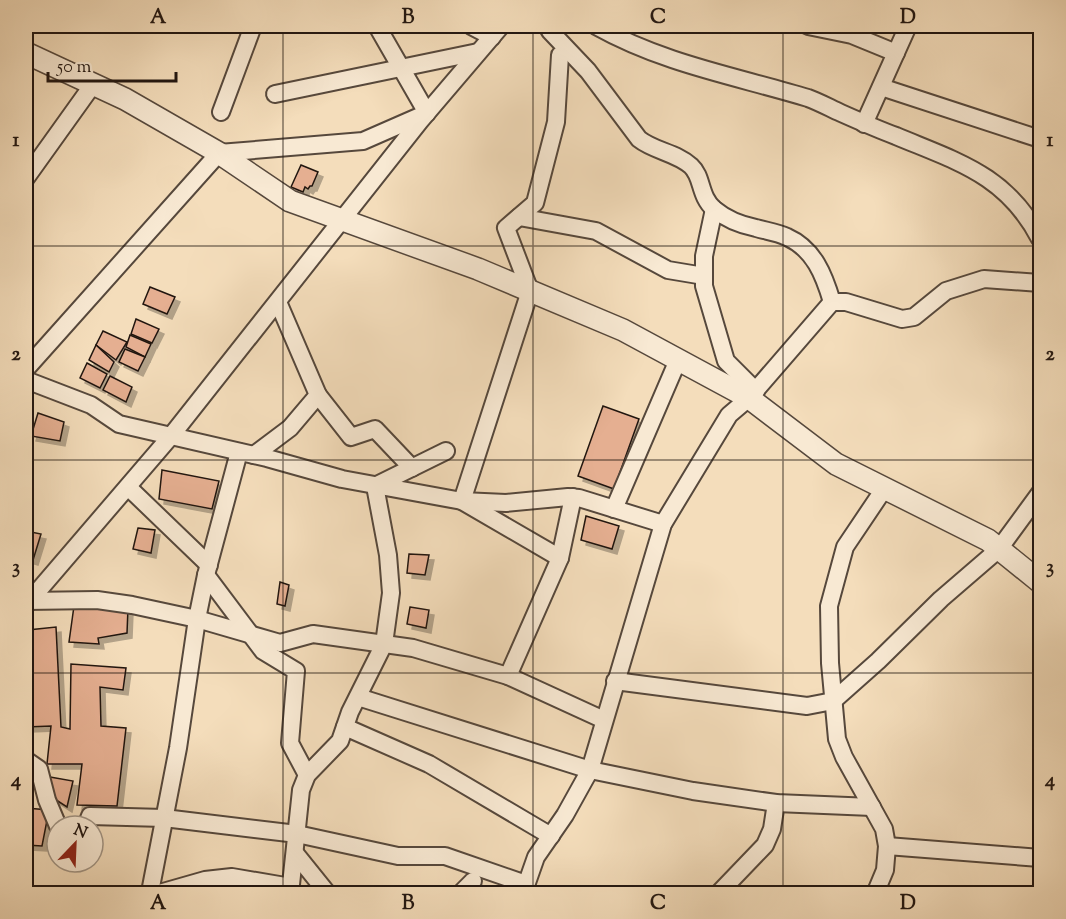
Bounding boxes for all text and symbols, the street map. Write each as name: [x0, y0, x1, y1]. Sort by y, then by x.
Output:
text: A: [150, 4, 167, 33]
text: B: [402, 4, 415, 33]
text: C: [650, 4, 666, 33]
text: D: [900, 4, 916, 33]
scale bar: [48, 45, 176, 83]
text: 50 m: [56, 55, 92, 81]
text: 1: [13, 127, 20, 156]
text: 1: [1047, 127, 1054, 156]
text: 2: [11, 341, 21, 370]
text: 2: [1045, 341, 1055, 370]
text: 3: [12, 554, 20, 583]
text: 3: [1046, 554, 1054, 583]
text: 4: [10, 767, 21, 796]
text: 4: [1044, 767, 1055, 796]
north arrow: [45, 814, 105, 874]
text: N: [70, 819, 90, 846]
text: A: [150, 890, 167, 919]
text: B: [402, 890, 415, 919]
text: C: [650, 890, 666, 919]
text: D: [900, 890, 916, 919]

